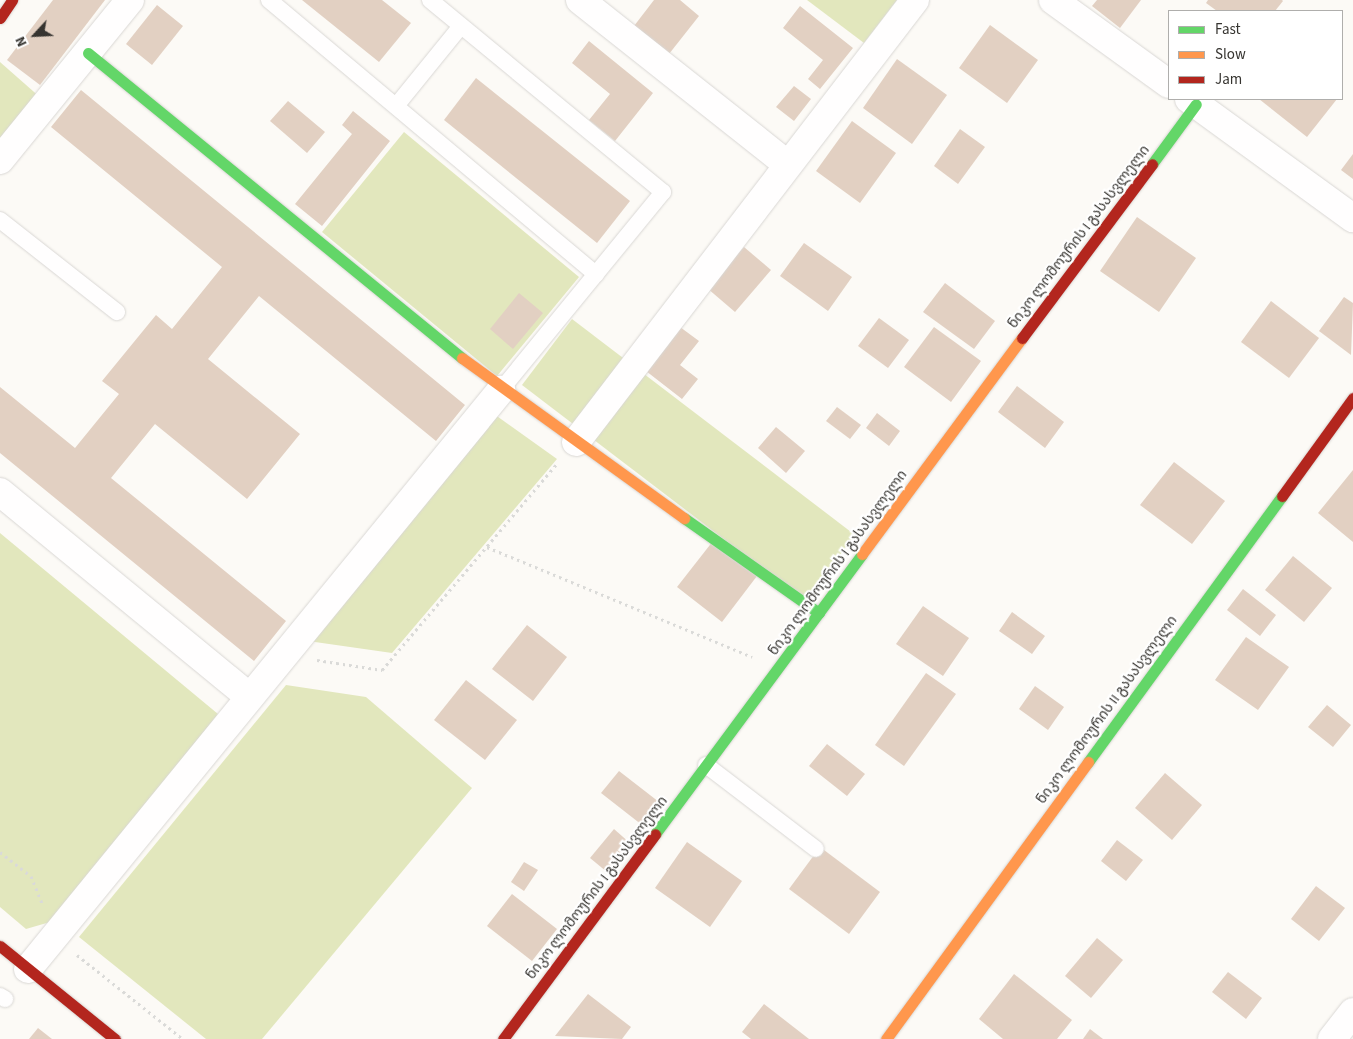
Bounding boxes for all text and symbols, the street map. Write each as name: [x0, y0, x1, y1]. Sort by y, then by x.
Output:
north arrow: [10, 10, 60, 60]
legend: [1168, 10, 1343, 100]
text: Fast: [1215, 19, 1241, 40]
text: N: [10, 33, 32, 50]
text: Slow: [1215, 44, 1246, 65]
text: Jam: [1215, 69, 1242, 90]
street label: ნიკო ლომოურის I გასასვლელი: [1005, 142, 1153, 332]
street label: ნიკო ლომოურის I გასასვლელი: [765, 467, 911, 659]
street label: ნიკო ლომოურის II გასასვლელი: [1033, 613, 1181, 807]
street label: ნიკო ლომოურის I გასასვლელი: [523, 793, 671, 983]

